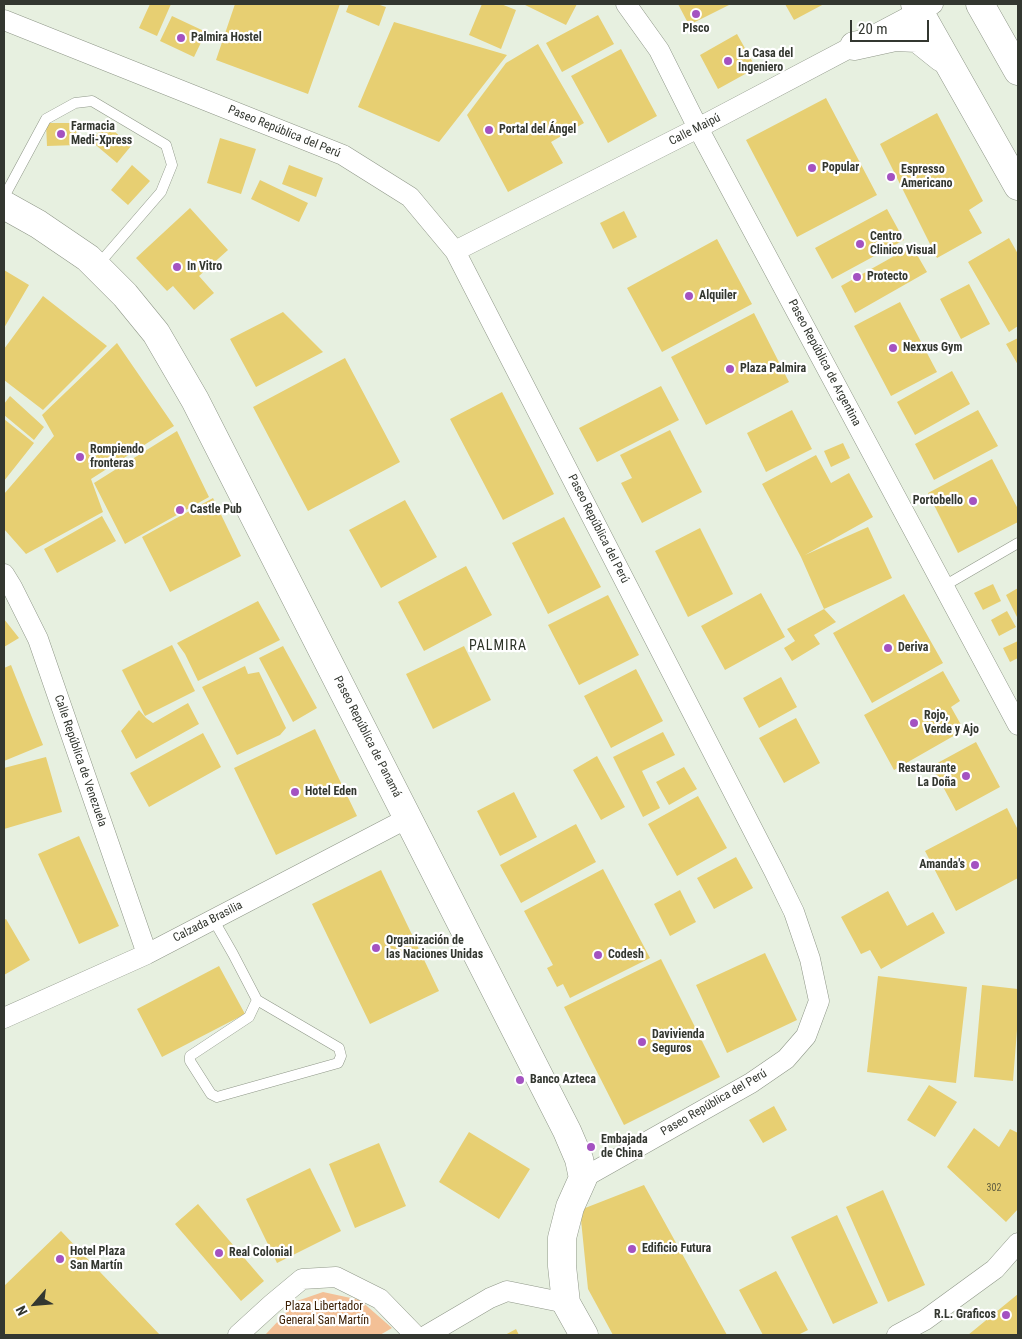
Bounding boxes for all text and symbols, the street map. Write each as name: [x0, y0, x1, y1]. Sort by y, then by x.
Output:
marker: PIsco: [690, 8, 702, 20]
scale bar: [852, 10, 931, 42]
text: 20 m: [858, 20, 888, 38]
place label: PIsco: [682, 22, 709, 36]
place label: Palmira Hostel: [191, 31, 262, 45]
marker: Palmira Hostel: [175, 32, 187, 44]
place label: La Casa del Ingeniero: [738, 47, 793, 75]
marker: La Casa del Ingeniero: [722, 55, 734, 67]
street label: Paseo República del Perú: [226, 103, 342, 161]
street label: Calle Maipú: [667, 111, 723, 149]
place label: Farmacia Medi-Xpress: [71, 120, 132, 148]
place label: Portal del Ángel: [499, 123, 576, 137]
marker: Portal del Ángel: [483, 124, 495, 136]
marker: Farmacia Medi-Xpress: [55, 128, 67, 140]
place label: Popular: [822, 161, 859, 175]
marker: Popular: [806, 162, 818, 174]
place label: Espresso Americano: [901, 163, 953, 191]
marker: Espresso Americano: [885, 171, 897, 183]
place label: Centro Clinico Visual: [870, 230, 936, 258]
marker: Centro Clinico Visual: [854, 238, 866, 250]
place label: In Vitro: [187, 260, 222, 274]
marker: In Vitro: [171, 261, 183, 273]
place label: Protecto: [867, 270, 908, 284]
marker: Protecto: [851, 271, 863, 283]
place label: Alquiler: [699, 289, 737, 303]
marker: Alquiler: [683, 290, 695, 302]
street label: Paseo República de Argentina: [784, 297, 864, 429]
place label: Nexxus Gym: [903, 341, 962, 355]
marker: Nexxus Gym: [887, 342, 899, 354]
place label: Plaza Palmira: [740, 362, 806, 376]
marker: Plaza Palmira: [724, 363, 736, 375]
place label: Rompiendo fronteras: [90, 443, 144, 471]
marker: Rompiendo fronteras: [74, 451, 86, 463]
street label: Paseo República del Perú: [564, 472, 632, 586]
place label: Portobello: [913, 494, 963, 508]
marker: Portobello: [967, 495, 979, 507]
place label: Castle Pub: [190, 503, 242, 517]
marker: Castle Pub: [174, 504, 186, 516]
district label: PALMIRA: [468, 638, 528, 654]
place label: Deriva: [898, 641, 928, 655]
marker: Deriva: [882, 642, 894, 654]
street label: Paseo República de Panamá: [330, 674, 404, 800]
street label: Calle República de Venezuela: [51, 693, 109, 829]
place label: Rojo, Verde y Ajo: [924, 709, 979, 737]
marker: Rojo, Verde y Ajo: [908, 717, 920, 729]
place label: Restaurante La Doña: [898, 762, 956, 790]
marker: Restaurante La Doña: [960, 770, 972, 782]
place label: Hotel Eden: [305, 785, 357, 799]
marker: Hotel Eden: [289, 786, 301, 798]
place label: Amanda's: [919, 858, 965, 872]
marker: Amanda's: [969, 859, 981, 871]
street label: Calzada Brasilia: [171, 898, 245, 946]
place label: Organización de las Naciones Unidas: [386, 934, 483, 962]
marker: Organización de las Naciones Unidas: [370, 942, 382, 954]
place label: Codesh: [608, 948, 644, 962]
marker: Codesh: [592, 949, 604, 961]
place label: Davivienda Seguros: [652, 1028, 704, 1056]
marker: Davivienda Seguros: [636, 1036, 648, 1048]
street label: Paseo República del Perú: [658, 1067, 770, 1139]
place label: Banco Azteca: [530, 1073, 596, 1087]
marker: Banco Azteca: [514, 1074, 526, 1086]
place label: Embajada de China: [601, 1133, 648, 1161]
marker: Embajada de China: [585, 1141, 597, 1153]
house number: 302: [987, 1182, 1001, 1194]
place label: Edificio Futura: [642, 1242, 711, 1256]
marker: Edificio Futura: [626, 1243, 638, 1255]
place label: Hotel Plaza San Martín: [70, 1245, 125, 1273]
place label: Real Colonial: [229, 1246, 292, 1260]
marker: Real Colonial: [213, 1247, 225, 1259]
marker: Hotel Plaza San Martín: [54, 1253, 66, 1265]
north arrow: [10, 1279, 60, 1329]
park label: Plaza Libertador General San Martín: [279, 1300, 369, 1328]
text: N: [13, 1303, 31, 1318]
place label: R.L. Graficos: [934, 1308, 996, 1322]
marker: R.L. Graficos: [1000, 1309, 1012, 1321]

